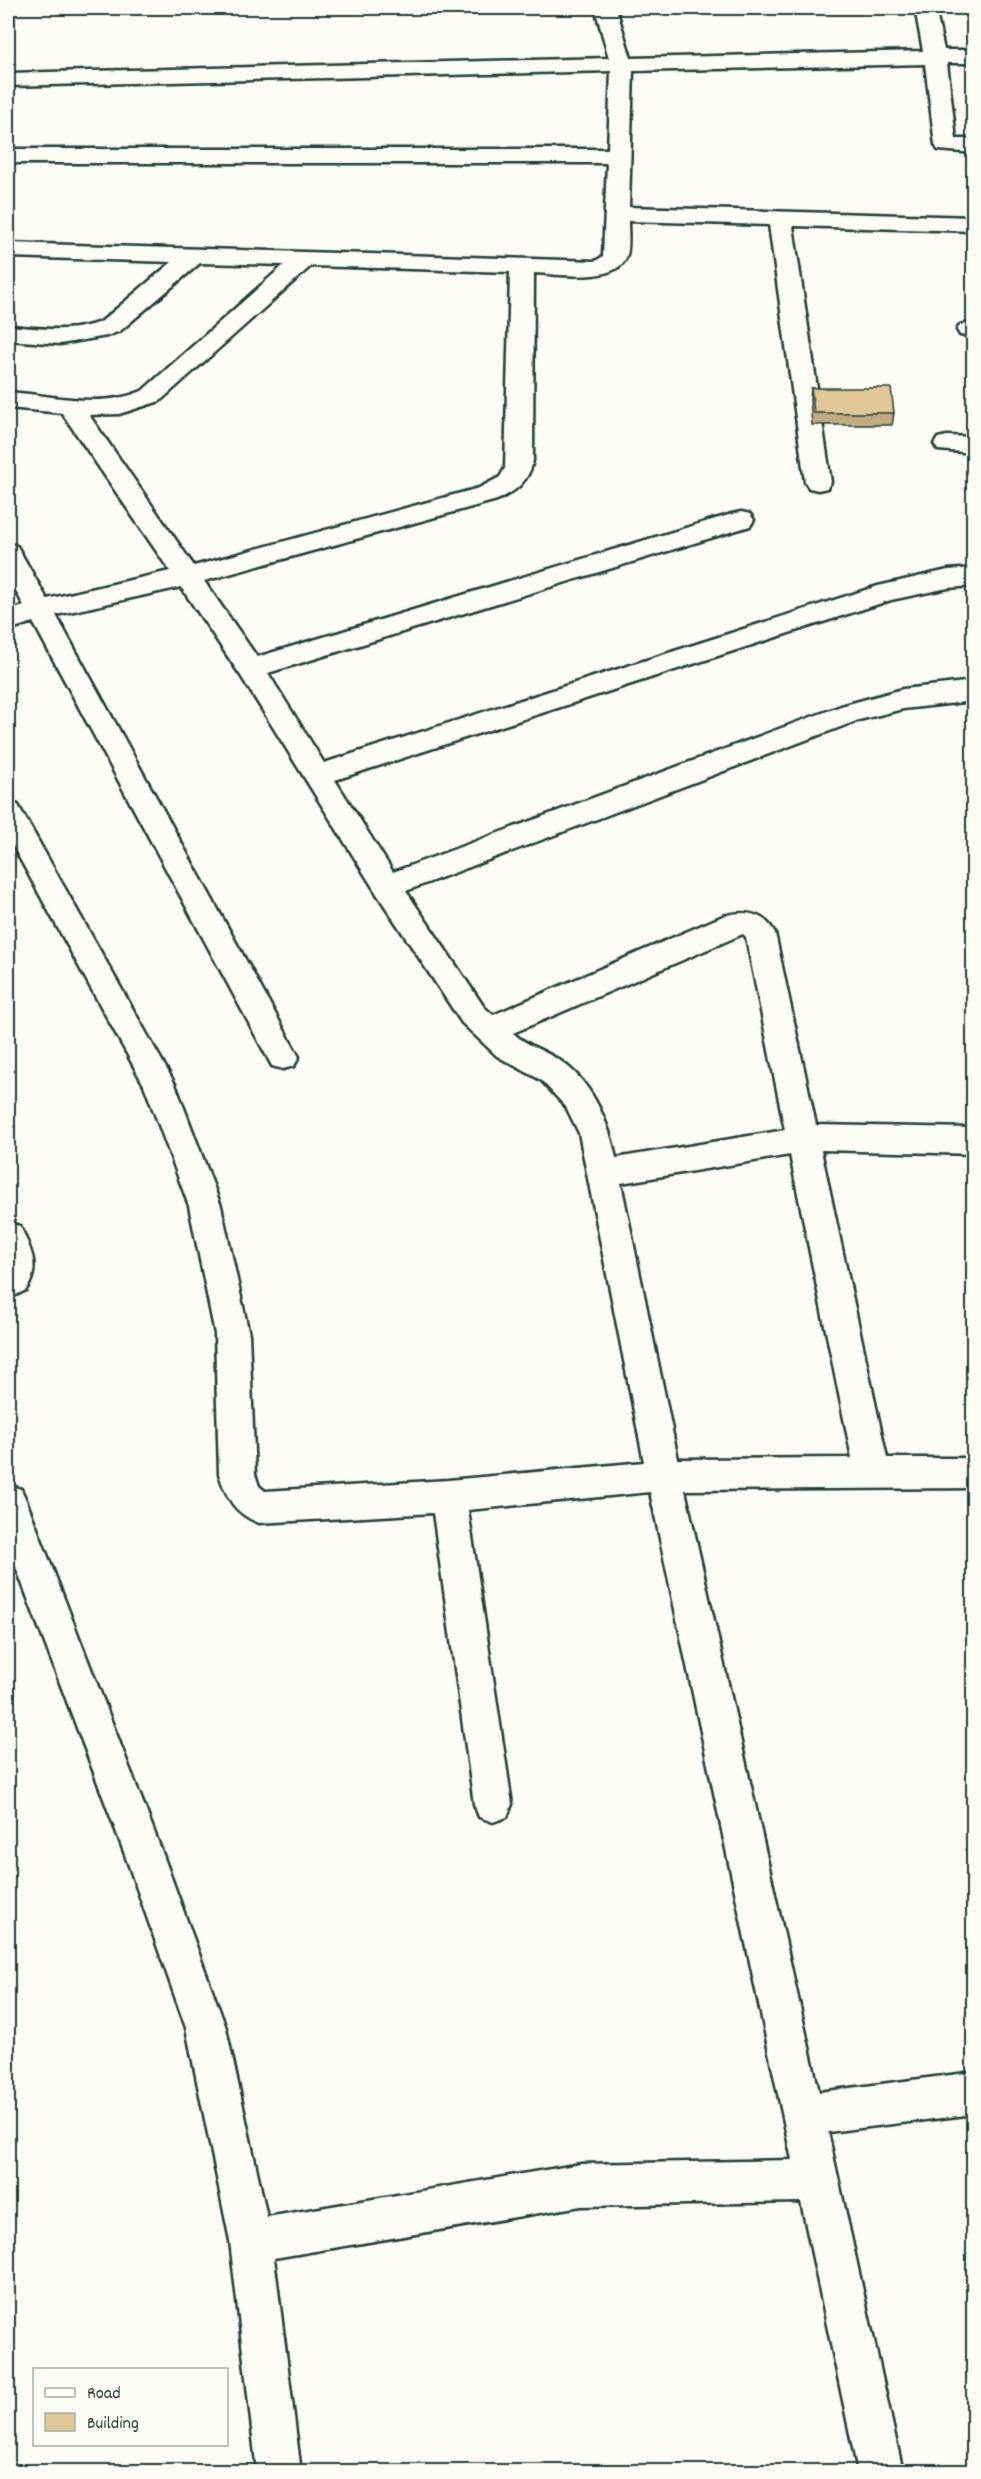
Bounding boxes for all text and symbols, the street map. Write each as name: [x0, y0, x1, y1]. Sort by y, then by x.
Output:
legend: [33, 2368, 228, 2446]
text: Road: [87, 2382, 121, 2407]
text: Building: [87, 2412, 139, 2437]

